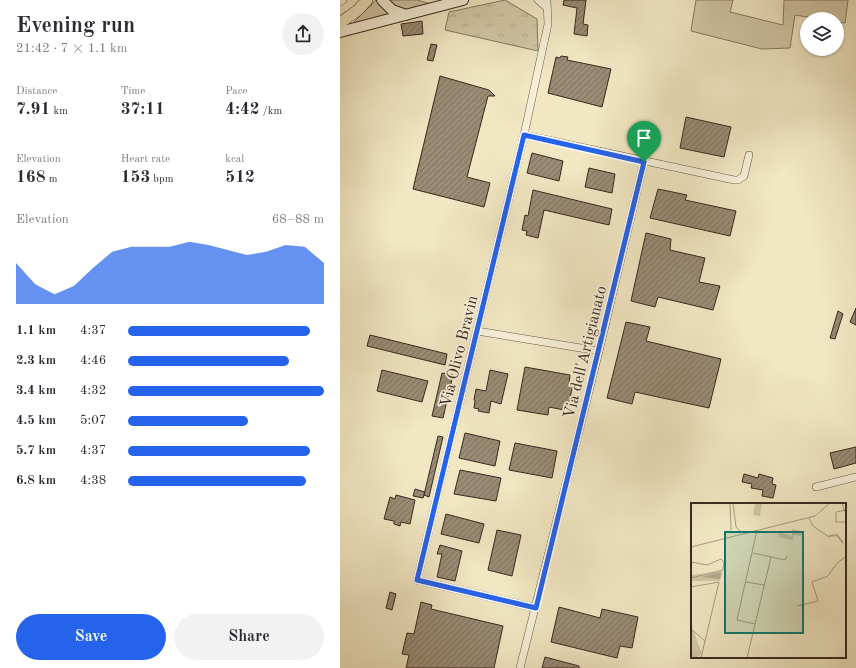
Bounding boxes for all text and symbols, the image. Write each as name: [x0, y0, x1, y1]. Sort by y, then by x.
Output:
map controls: [800, 12, 844, 56]
button: layers: [800, 12, 844, 56]
button: share: [282, 13, 324, 55]
text: Evening run: [16, 15, 135, 37]
text: 21:42 · 7 × 1.1 km: [16, 42, 127, 55]
text: Distance: [16, 86, 57, 97]
text: Time: [121, 86, 145, 97]
text: Pace: [225, 86, 248, 97]
text: 7.91: [16, 101, 50, 118]
text: 37:11: [121, 101, 165, 118]
text: 4:42: [225, 101, 260, 118]
text: km: [50, 106, 68, 117]
text: /km: [260, 106, 282, 117]
pin: [627, 121, 661, 162]
icon: arrive: [633, 127, 655, 149]
text: Elevation: [16, 154, 61, 165]
text: Heart rate: [121, 154, 170, 165]
text: kcal: [225, 154, 244, 165]
text: 168: [16, 169, 46, 186]
text: 153: [121, 169, 150, 186]
text: 512: [225, 169, 255, 186]
text: m: [46, 174, 57, 185]
text: bpm: [150, 174, 173, 185]
text: Elevation: [16, 213, 69, 226]
text: 68–88 m: [272, 213, 324, 226]
street label: Via dell'Artigianato: [562, 284, 610, 420]
street label: Via Olivo Bravin: [438, 294, 482, 409]
text: 1.1 km: [16, 324, 56, 337]
text: 4:37: [80, 324, 106, 337]
text: 2.3 km: [16, 354, 56, 367]
text: 4:46: [80, 354, 106, 367]
text: 3.4 km: [16, 384, 56, 397]
text: 4:32: [80, 384, 106, 397]
text: 4.5 km: [16, 414, 56, 427]
text: 5:07: [80, 414, 106, 427]
text: 5.7 km: [16, 444, 56, 457]
text: 4:37: [80, 444, 106, 457]
text: 6.8 km: [16, 474, 56, 487]
text: 4:38: [80, 474, 106, 487]
inset map: [691, 503, 846, 658]
button: Save: [16, 614, 166, 660]
button: Share: [174, 614, 324, 660]

